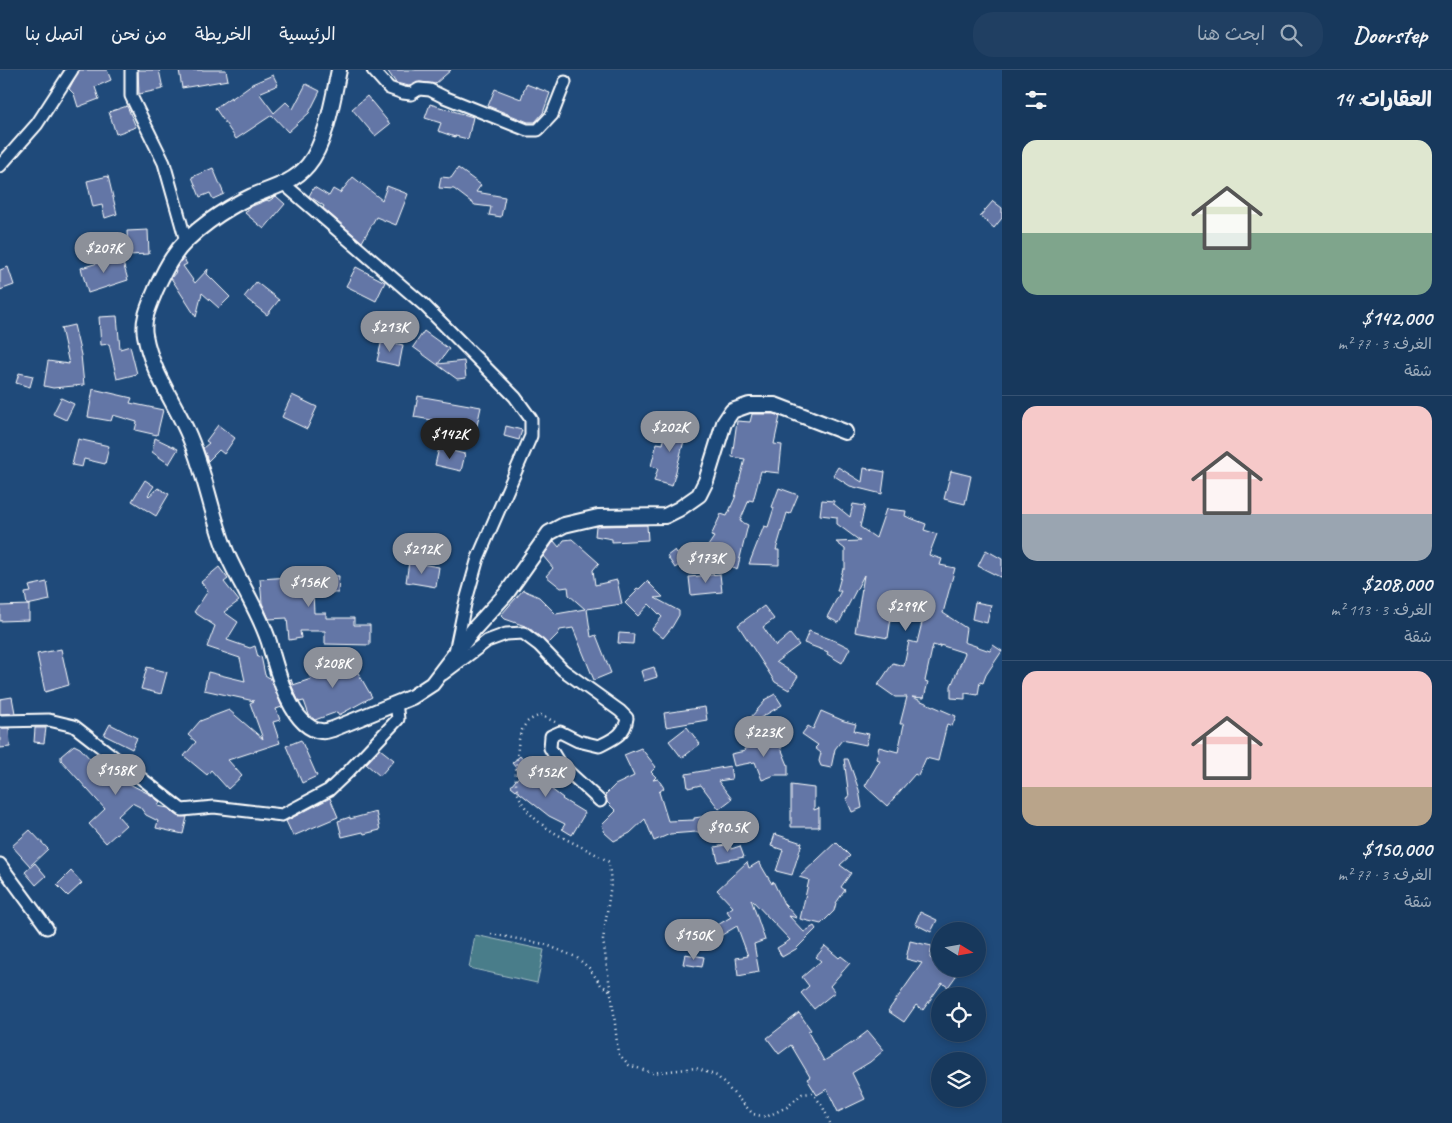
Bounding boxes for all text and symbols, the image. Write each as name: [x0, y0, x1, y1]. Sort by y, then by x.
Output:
search box: [973, 12, 1323, 57]
text: Doorstep: [1353, 20, 1427, 50]
icon: search: [1277, 21, 1305, 49]
text: ابحث هنا: [1197, 22, 1265, 46]
text: اتصل بنا: [25, 23, 83, 45]
text: من نحن: [111, 23, 167, 45]
text: الخريطة: [195, 23, 251, 45]
text: الرئيسية: [279, 23, 336, 45]
icon: filters: [1022, 86, 1050, 114]
text: العقارات: 14: [1334, 86, 1432, 112]
icon: home: [1182, 173, 1272, 263]
pin: $207K: [69, 232, 139, 274]
text: $207K: [86, 238, 122, 258]
text: $142,000: [1362, 305, 1432, 331]
pin: $213K: [355, 310, 425, 353]
text: $213K: [372, 317, 408, 337]
text: الغرف: 3 · 77 m²: [1338, 334, 1432, 354]
text: شقة: [1404, 361, 1432, 381]
pin: $202K: [635, 410, 705, 453]
text: $202K: [652, 417, 688, 437]
pin: $142K: [415, 418, 485, 460]
text: $142K: [432, 424, 468, 444]
icon: home: [1182, 438, 1272, 528]
pin: $212K: [387, 532, 457, 575]
text: $212K: [404, 539, 440, 559]
pin: $173K: [671, 542, 741, 584]
text: $173K: [688, 548, 724, 568]
pin: $156K: [274, 566, 344, 608]
text: $208,000: [1362, 571, 1432, 597]
text: $156K: [290, 572, 328, 592]
pin: $299K: [871, 590, 941, 632]
text: $299K: [888, 596, 924, 616]
text: الغرف: 3 · 113 m²: [1331, 600, 1432, 620]
text: شقة: [1404, 627, 1432, 647]
pin: $208K: [298, 646, 368, 689]
text: $208K: [315, 653, 351, 673]
icon: home: [1182, 703, 1272, 793]
pin: $223K: [729, 716, 799, 758]
text: $223K: [746, 722, 782, 742]
pin: $158K: [81, 754, 151, 796]
pin: $152K: [511, 756, 581, 798]
text: $158K: [98, 760, 134, 780]
text: $152K: [528, 762, 564, 782]
pin: $90.5K: [687, 810, 769, 853]
text: $90.5K: [708, 817, 748, 837]
text: $150,000: [1362, 836, 1432, 862]
text: الغرف: 3 · 77 m²: [1338, 865, 1432, 885]
text: شقة: [1404, 892, 1432, 912]
pin: $150K: [659, 918, 729, 961]
north arrow: [931, 922, 986, 978]
map controls: [931, 922, 986, 1107]
text: $150K: [676, 925, 712, 945]
button: locate: [931, 987, 986, 1042]
button: layers: [931, 1052, 986, 1107]

